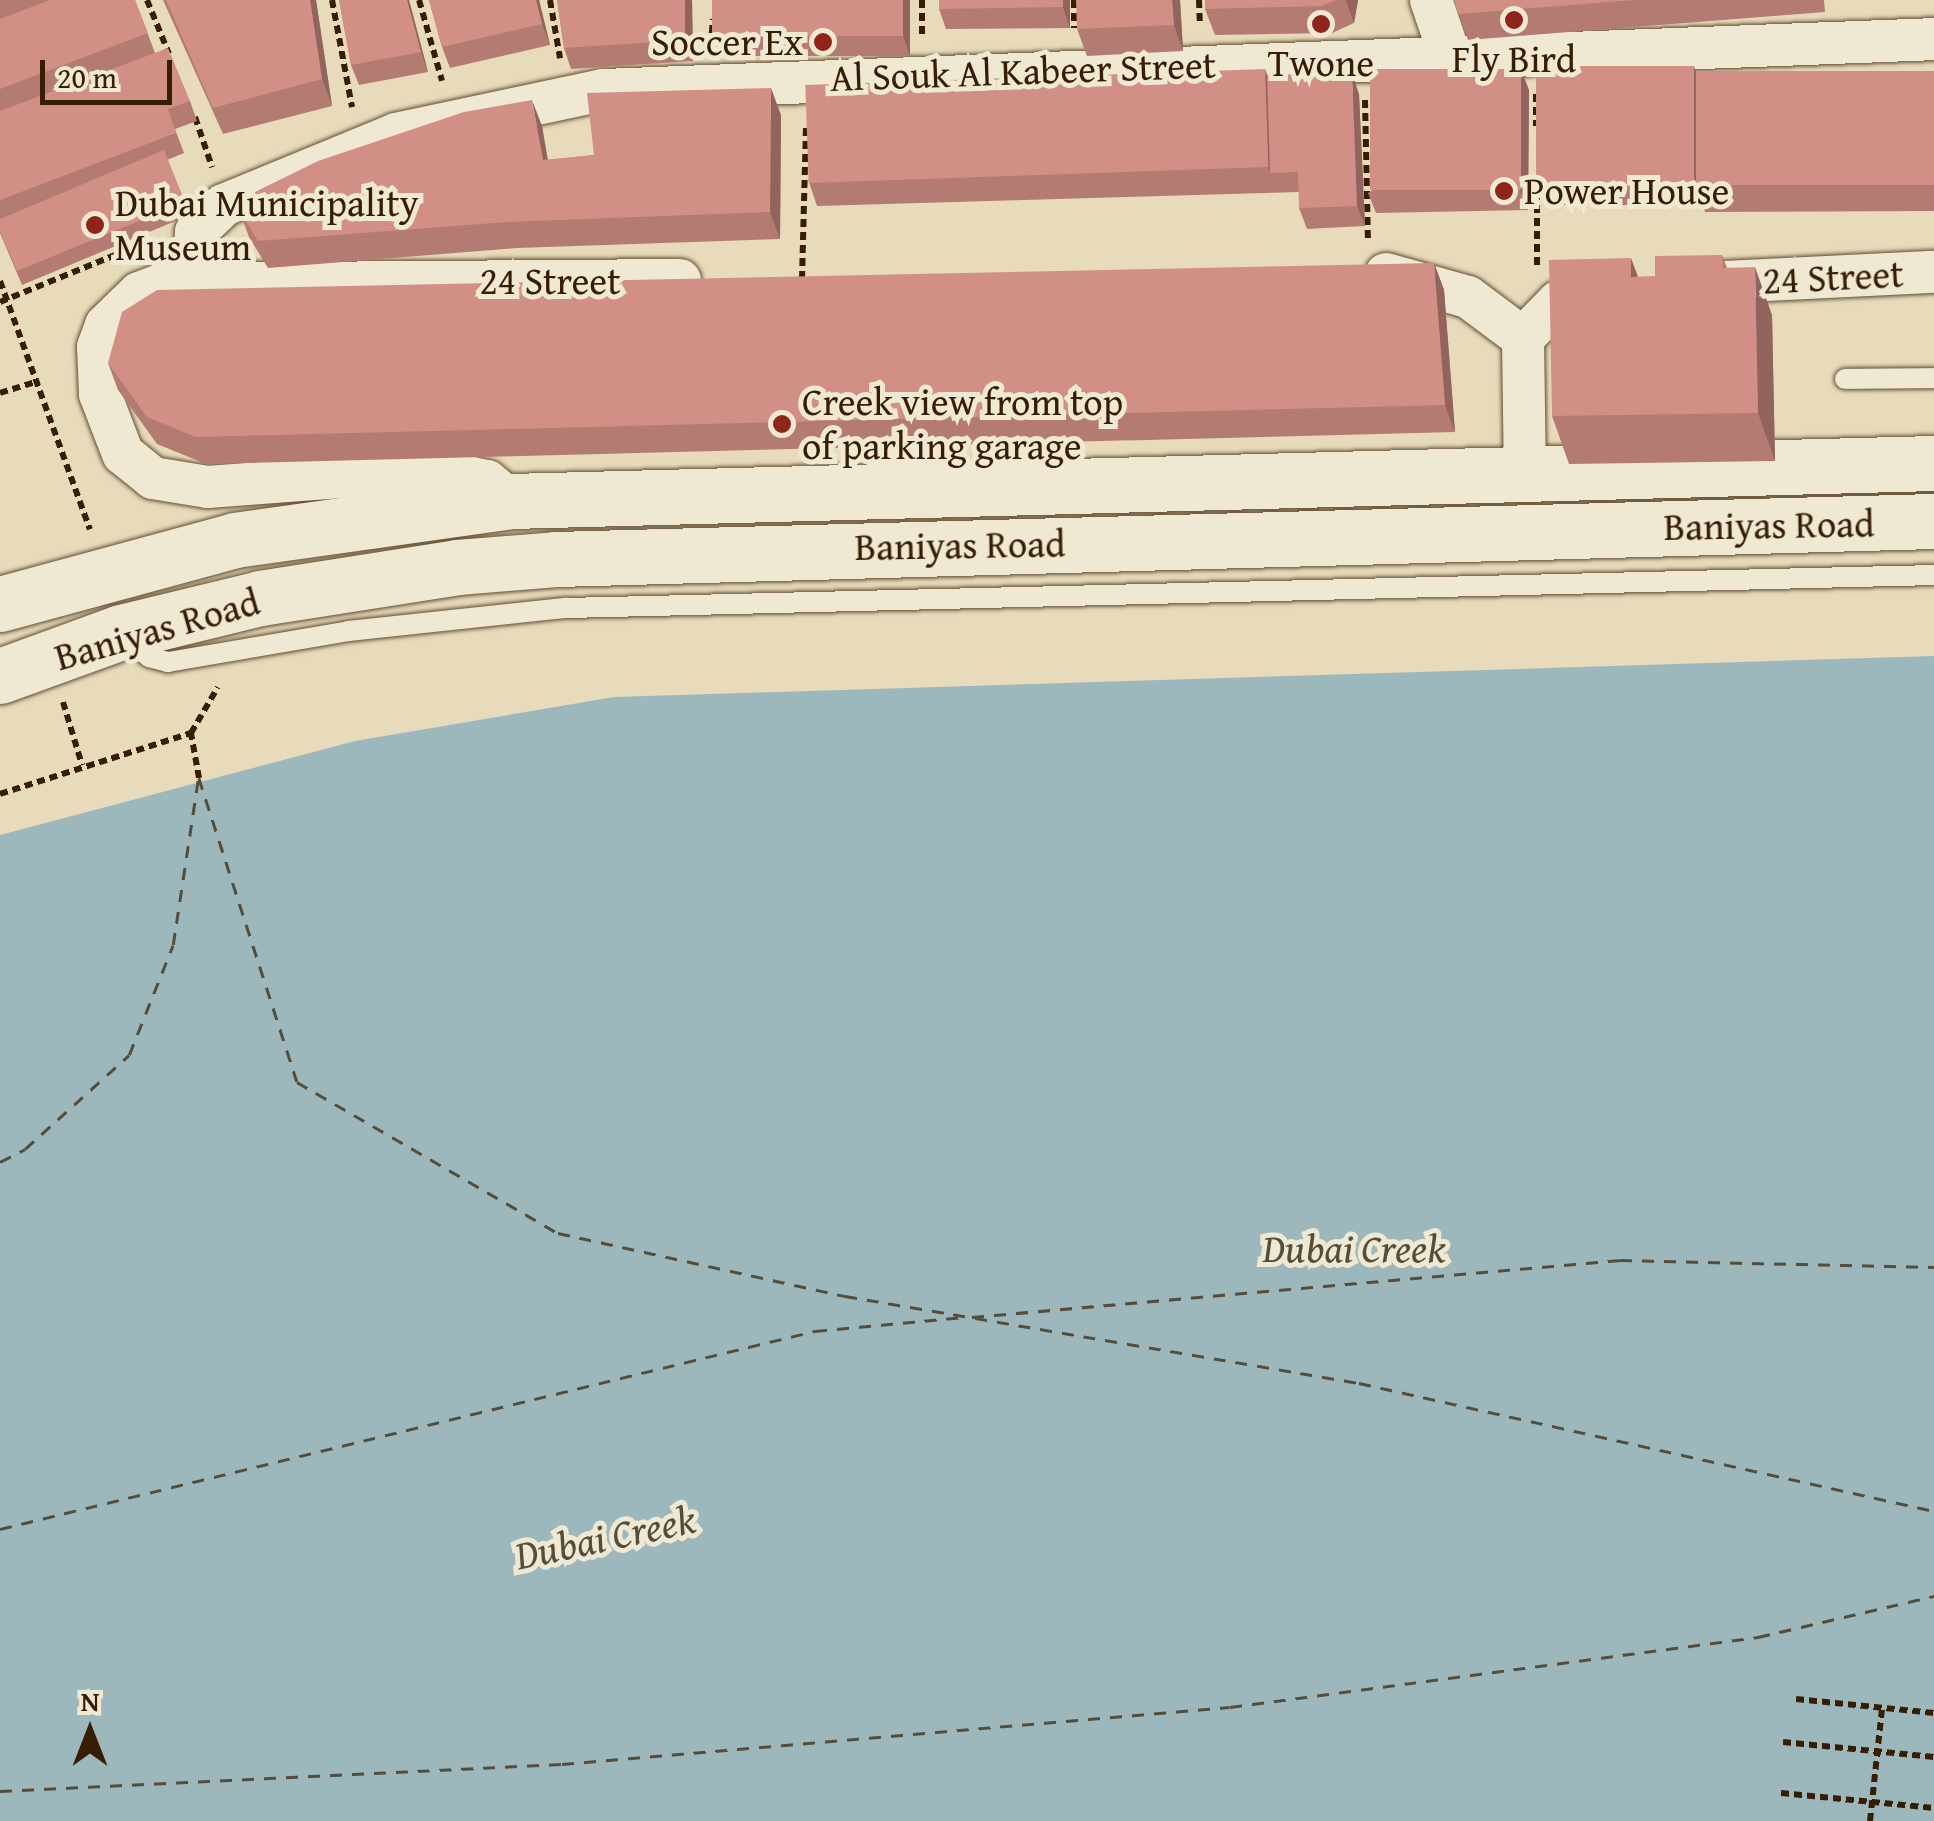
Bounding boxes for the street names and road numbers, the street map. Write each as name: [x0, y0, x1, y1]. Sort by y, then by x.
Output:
street label: Al Souk Al Kabeer Street: [829, 41, 1217, 101]
street label: 24 Street: [1761, 251, 1905, 303]
street label: 24 Street: [479, 258, 621, 304]
street label: Baniyas Road: [1663, 500, 1875, 550]
street label: Baniyas Road: [854, 520, 1066, 570]
street label: Baniyas Road: [49, 578, 265, 680]

